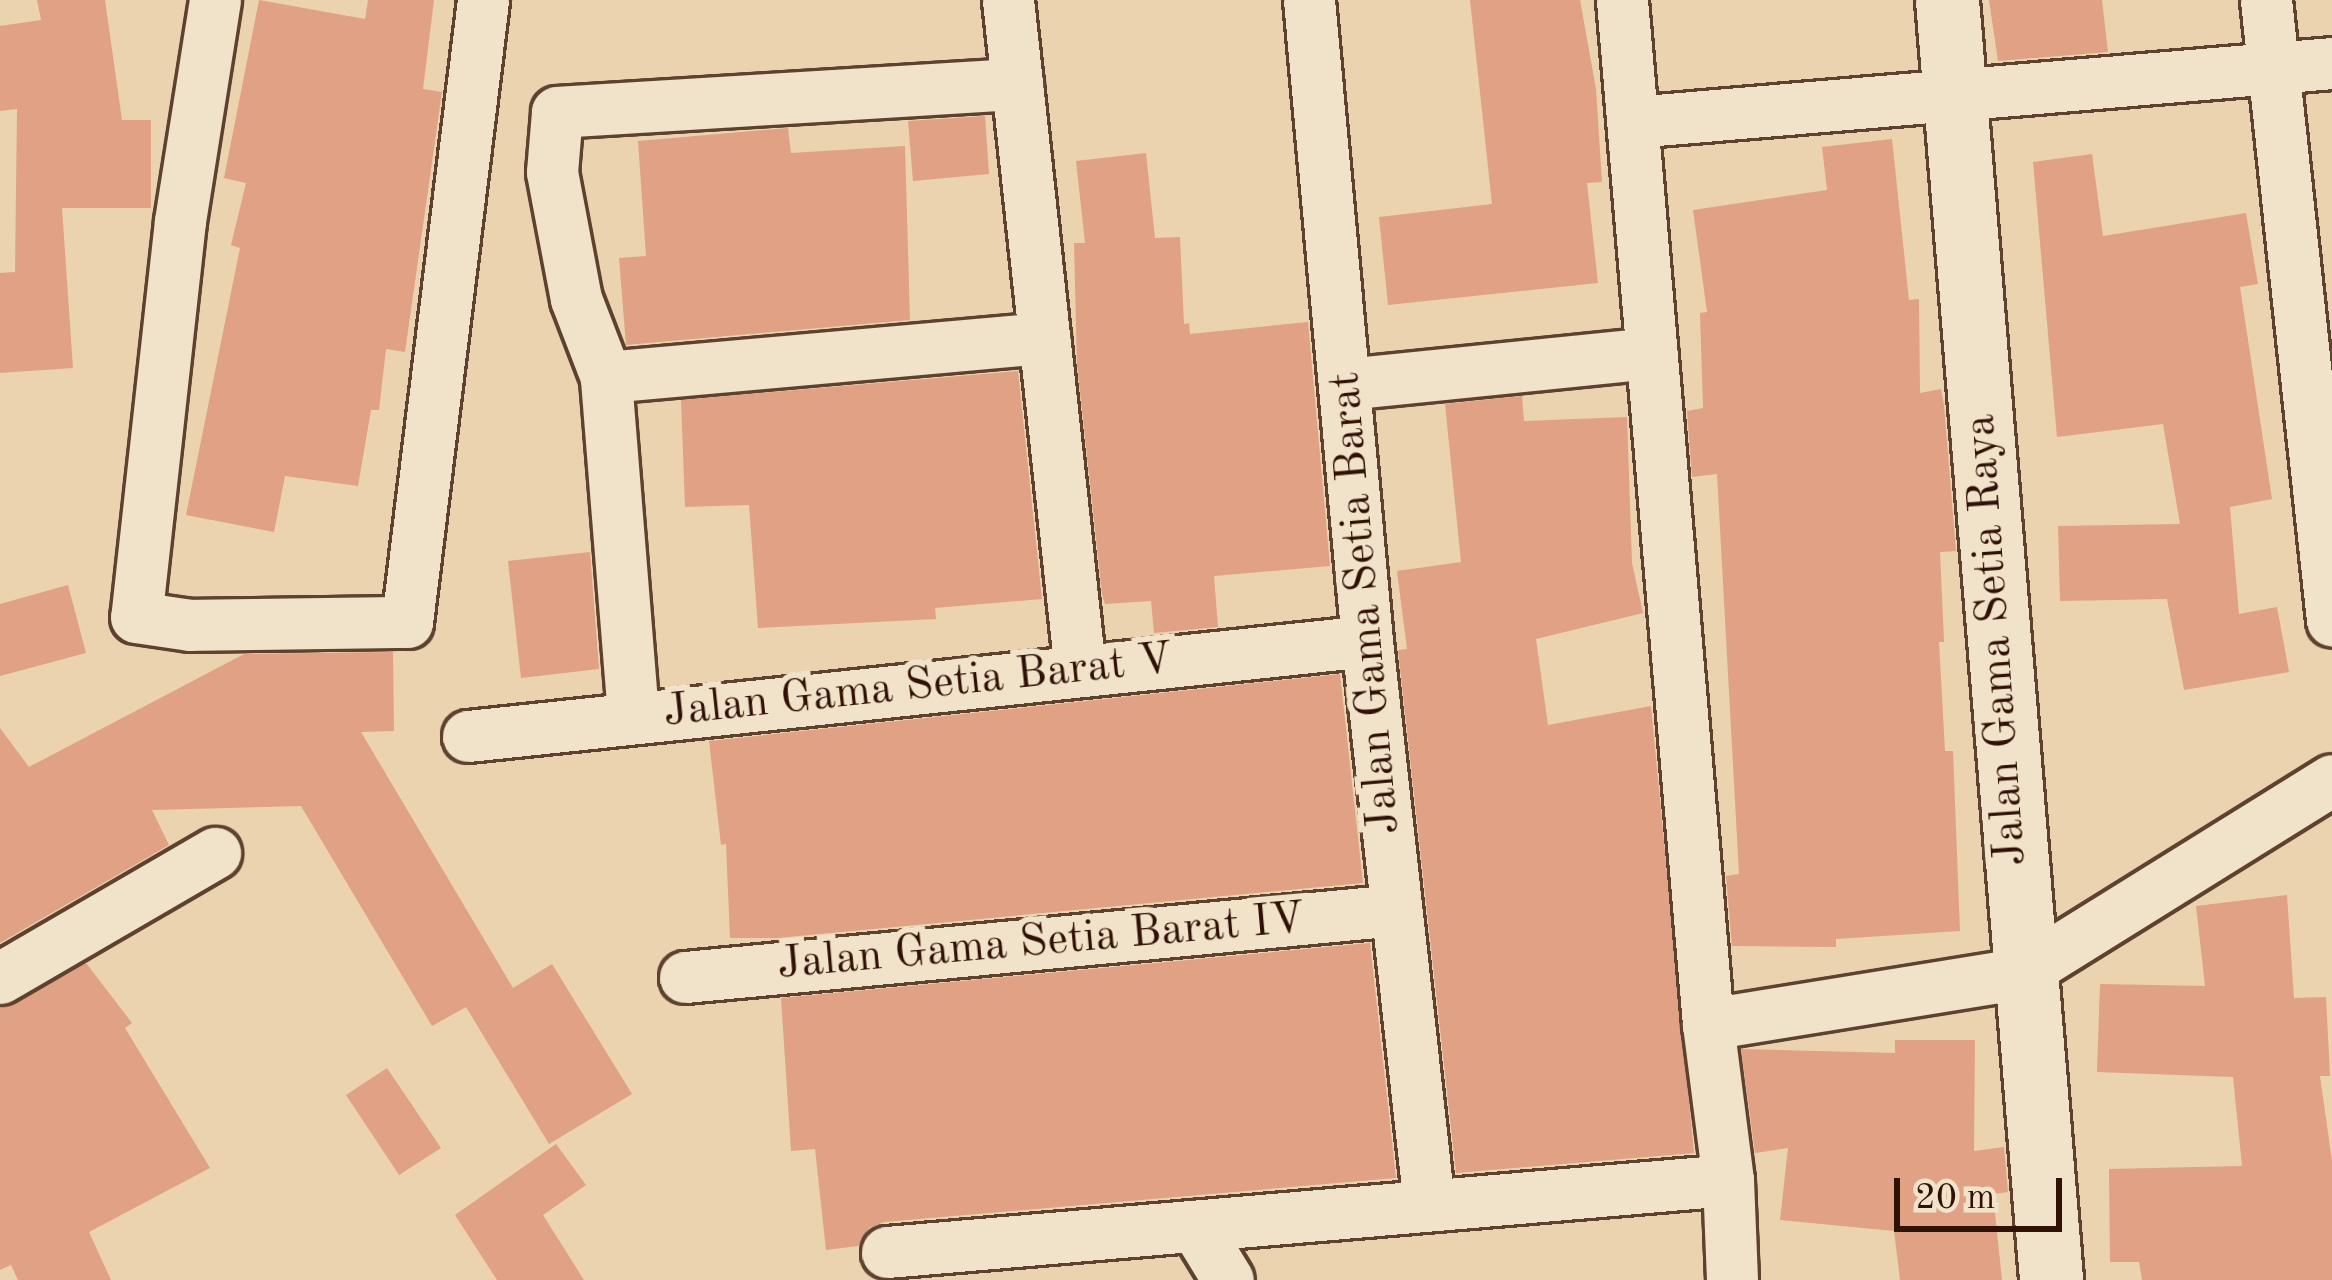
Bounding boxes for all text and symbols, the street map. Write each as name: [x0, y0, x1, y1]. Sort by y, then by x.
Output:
street label: Jalan Gama Setia Barat: [1319, 370, 1413, 836]
street label: Jalan Gama Setia Raya: [1954, 412, 2040, 868]
street label: Jalan Gama Setia Barat V: [661, 633, 1175, 741]
street label: Jalan Gama Setia Barat IV: [775, 893, 1307, 993]
scale bar: [1900, 1154, 2068, 1228]
text: 20 m: [1915, 1181, 1995, 1217]

